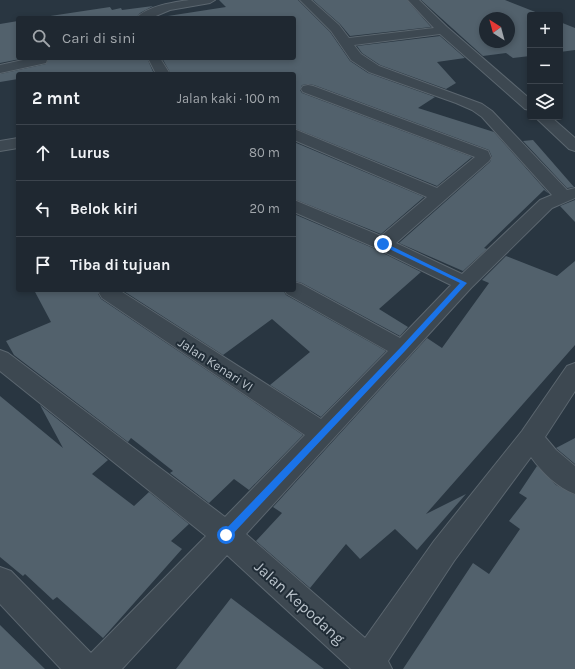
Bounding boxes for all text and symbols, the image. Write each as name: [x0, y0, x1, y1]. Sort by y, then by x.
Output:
north arrow: [479, 12, 515, 48]
map controls: [527, 12, 563, 120]
button: +: [527, 12, 563, 48]
search box: [16, 16, 296, 60]
icon: search: [30, 27, 52, 49]
text: Cari di sini: [62, 29, 136, 47]
button: −: [527, 48, 563, 84]
button: layers: [527, 84, 563, 120]
text: 2 mnt: [32, 88, 80, 108]
text: Jalan kaki · 100 m: [177, 91, 280, 106]
icon: ahead: [32, 142, 54, 164]
text: Lurus: [70, 144, 110, 162]
text: 80 m: [249, 145, 280, 160]
icon: left: [32, 198, 54, 220]
text: Belok kiri: [70, 200, 138, 218]
text: 20 m: [250, 201, 280, 216]
route end: [374, 235, 392, 253]
icon: arrive: [32, 254, 54, 276]
text: Tiba di tujuan: [70, 256, 170, 274]
street label: Jalan Kenari VI: [175, 335, 256, 394]
route start: [217, 526, 235, 544]
street label: Jalan Kepodang: [251, 557, 349, 648]

